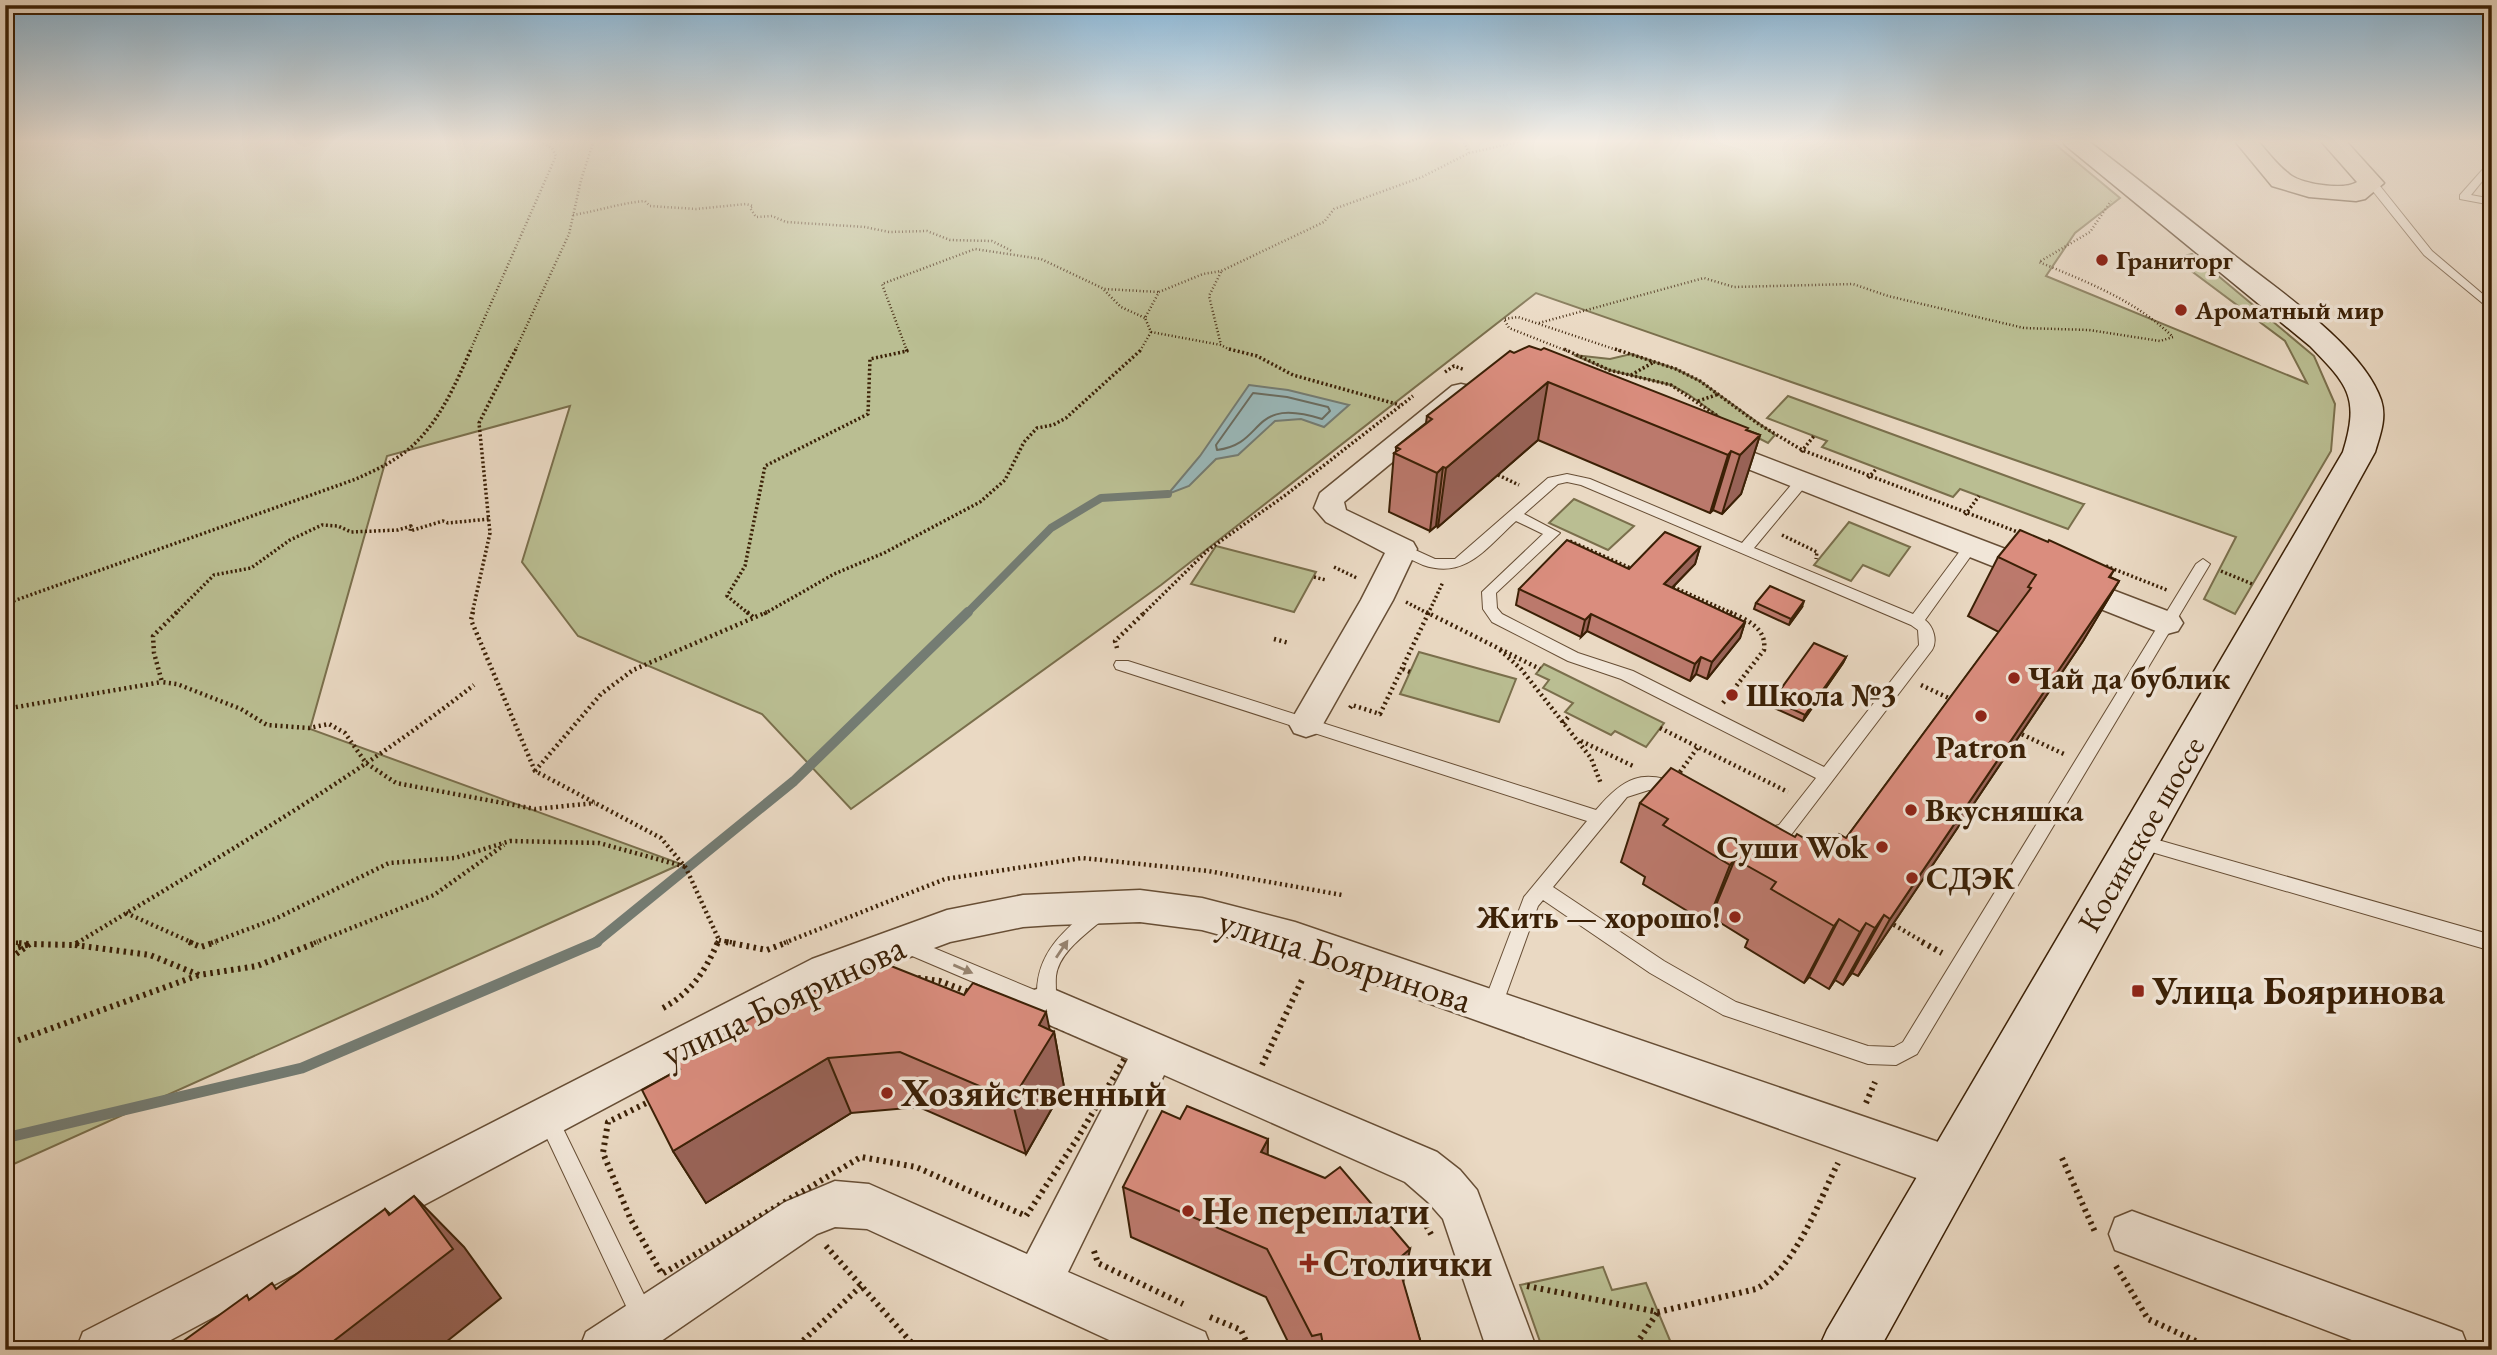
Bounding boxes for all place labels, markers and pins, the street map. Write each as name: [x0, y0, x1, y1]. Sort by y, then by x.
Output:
place label: Граниторг: [2116, 243, 2234, 277]
marker: Граниторг: [2094, 252, 2110, 268]
place label: Ароматный мир: [2194, 293, 2384, 327]
marker: Ароматный мир: [2173, 302, 2189, 318]
place label: Чай да бублик: [2028, 657, 2231, 699]
marker: Чай да бублик: [2006, 670, 2022, 686]
place label: Школа №3: [1746, 674, 1897, 716]
marker: Школа №3: [1724, 687, 1740, 703]
marker: Patron: [1973, 708, 1989, 724]
place label: Patron: [1935, 726, 2027, 768]
place label: Вкусняшка: [1925, 789, 2084, 831]
marker: Вкусняшка: [1903, 802, 1919, 818]
place label: Суши Wok: [1717, 826, 1869, 868]
marker: Суши Wok: [1874, 839, 1890, 855]
place label: СДЭК: [1926, 857, 2015, 899]
marker: СДЭК: [1904, 870, 1920, 886]
place label: Жить — хорошо!: [1476, 896, 1721, 938]
marker: Жить — хорошо!: [1727, 909, 1743, 925]
place label: Улица Бояринова: [2151, 966, 2445, 1015]
marker: Улица Бояринова: [2130, 983, 2146, 999]
place label: Хозяйственный: [900, 1068, 1167, 1117]
marker: Хозяйственный: [879, 1085, 895, 1101]
place label: Не переплати: [1202, 1186, 1430, 1235]
marker: Не переплати: [1180, 1203, 1196, 1219]
place label: Столички: [1323, 1238, 1493, 1287]
marker: Столички: [1301, 1255, 1317, 1271]

